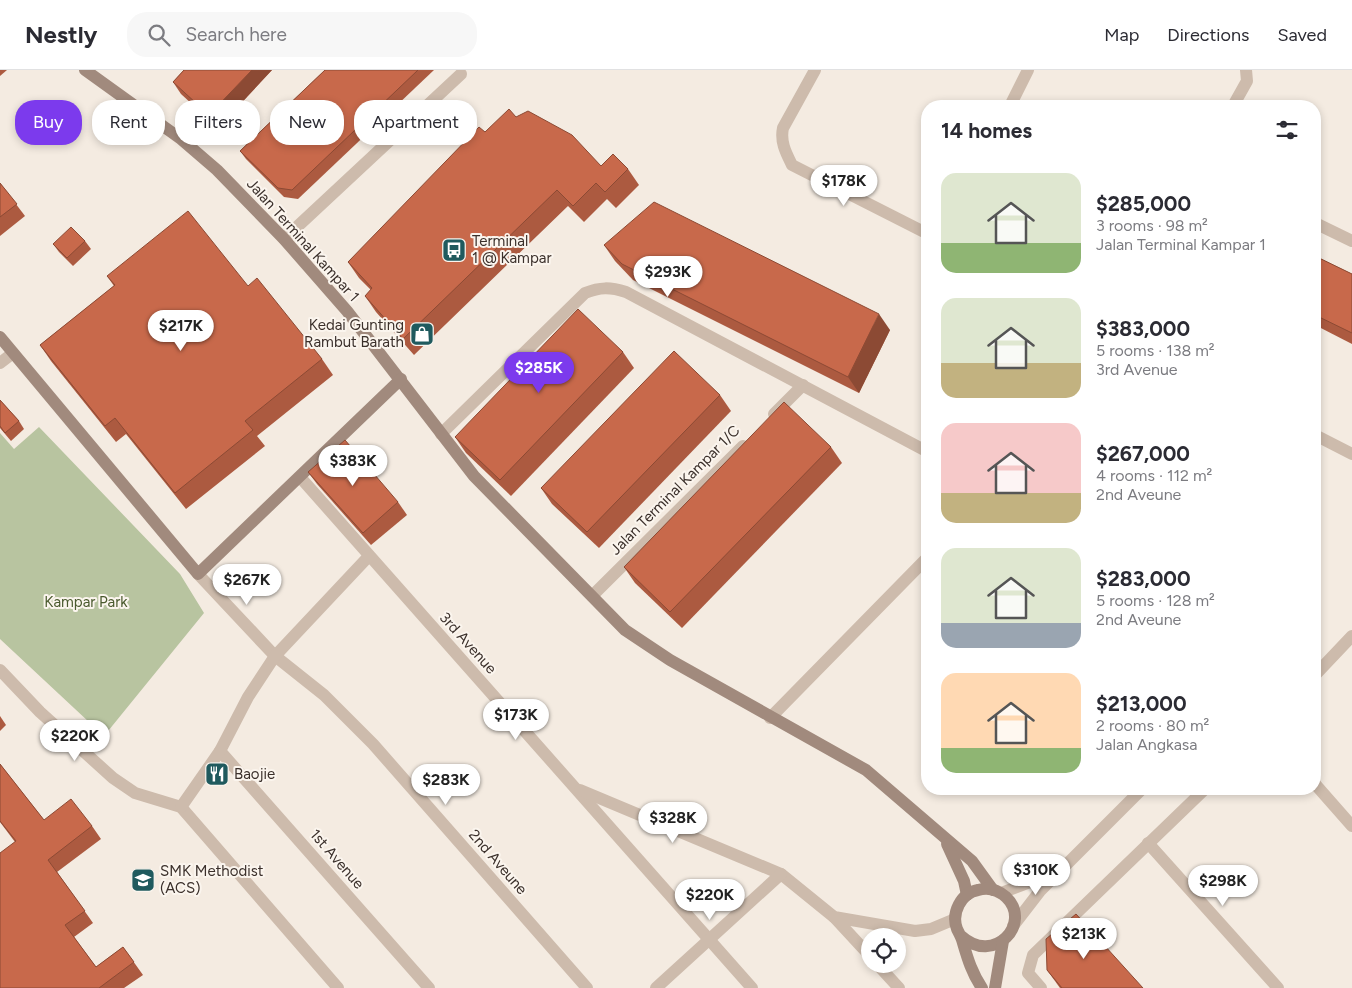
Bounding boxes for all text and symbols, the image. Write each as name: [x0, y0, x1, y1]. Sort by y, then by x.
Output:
search box: [127, 12, 477, 57]
text: Nestly: [25, 20, 97, 49]
icon: search: [145, 21, 173, 49]
text: Search here: [185, 23, 287, 46]
text: Map: [1104, 24, 1139, 46]
text: Directions: [1167, 24, 1249, 46]
text: Saved: [1277, 24, 1327, 46]
chip: Buy: [15, 100, 82, 145]
chip: Rent: [92, 100, 165, 145]
chip: Filters: [175, 100, 260, 145]
chip: New: [270, 100, 344, 145]
chip: Apartment: [354, 100, 477, 145]
icon: filters: [1273, 116, 1301, 144]
text: 14 homes: [941, 118, 1032, 143]
pin: $178K: [809, 164, 879, 207]
text: $178K: [822, 171, 866, 190]
street label: Jalan Terminal Kampar 1: [243, 175, 363, 305]
text: $285,000: [1096, 191, 1191, 216]
icon: home: [981, 193, 1041, 253]
text: 3 rooms · 98 m²: [1096, 216, 1208, 235]
place label: Terminal 1 @ Kampar: [472, 232, 551, 267]
text: Jalan Terminal Kampar 1: [1096, 235, 1266, 254]
bus stop icon: Terminal 1 @ Kampar: [441, 237, 467, 263]
pin: $293K: [633, 256, 703, 298]
text: $293K: [645, 262, 691, 281]
pin: $217K: [146, 310, 216, 352]
text: $217K: [159, 316, 203, 335]
place label: Kedai Gunting Rambut Barath: [304, 316, 404, 351]
text: $383,000: [1096, 316, 1190, 341]
icon: home: [981, 318, 1041, 378]
shop icon: Kedai Gunting Rambut Barath: [409, 321, 435, 347]
text: 5 rooms · 138 m²: [1096, 341, 1215, 360]
pin: $285K: [504, 352, 574, 394]
text: $285K: [515, 358, 563, 377]
text: 3rd Avenue: [1096, 360, 1178, 379]
street label: Jalan Terminal Kampar 1/C: [606, 421, 744, 559]
text: $267,000: [1096, 441, 1190, 466]
icon: home: [981, 443, 1041, 503]
pin: $383K: [318, 444, 388, 487]
text: $383K: [329, 451, 377, 470]
text: 4 rooms · 112 m²: [1096, 466, 1212, 485]
text: 2nd Aveune: [1096, 485, 1181, 504]
pin: $267K: [212, 564, 282, 606]
text: $283,000: [1096, 566, 1191, 591]
icon: home: [981, 568, 1041, 628]
text: $267K: [224, 570, 270, 589]
text: 5 rooms · 128 m²: [1096, 591, 1215, 610]
park label: Kampar Park: [44, 593, 128, 611]
street label: 3rd Avenue: [436, 609, 500, 677]
text: 2nd Aveune: [1096, 610, 1181, 629]
text: $213,000: [1096, 691, 1187, 716]
icon: home: [981, 693, 1041, 753]
pin: $173K: [481, 698, 551, 741]
text: $173K: [494, 705, 538, 724]
text: 2 rooms · 80 m²: [1096, 716, 1209, 735]
pin: $220K: [40, 720, 110, 762]
text: $220K: [51, 726, 99, 745]
text: Jalan Angkasa: [1096, 735, 1197, 754]
restaurant icon: Baojie: [204, 761, 230, 787]
pin: $283K: [411, 764, 481, 806]
place label: Baojie: [234, 765, 275, 783]
text: $283K: [422, 770, 470, 789]
pin: $328K: [638, 802, 708, 844]
text: $328K: [649, 808, 697, 827]
street label: 1st Avenue: [306, 825, 368, 893]
street label: 2nd Aveune: [465, 826, 531, 898]
pin: $310K: [1001, 854, 1071, 896]
text: $310K: [1013, 860, 1059, 879]
place label: SMK Methodist (ACS): [160, 862, 264, 897]
pin: $298K: [1188, 864, 1258, 907]
school or university icon: SMK Methodist (ACS): [130, 867, 156, 893]
text: $298K: [1199, 871, 1247, 890]
pin: $220K: [675, 878, 745, 921]
text: $220K: [686, 885, 734, 904]
pin: $213K: [1049, 918, 1119, 960]
text: $213K: [1062, 924, 1106, 943]
map controls: [861, 928, 906, 973]
button: locate: [861, 928, 906, 973]

